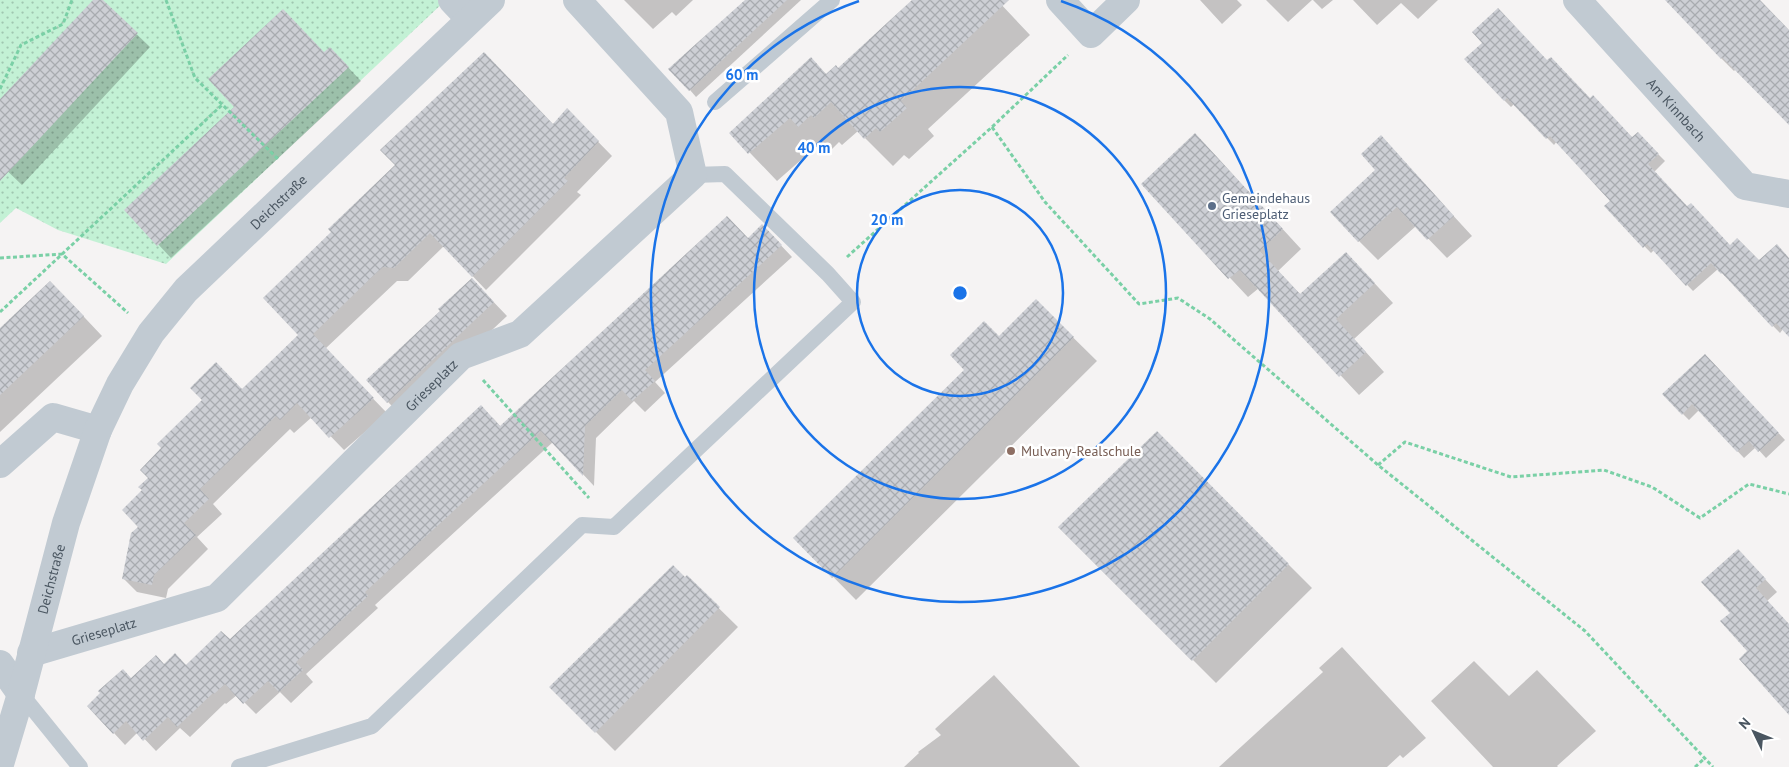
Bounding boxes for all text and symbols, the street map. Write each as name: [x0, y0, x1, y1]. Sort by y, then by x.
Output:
text: 60 m: [726, 65, 758, 84]
street label: Am Kinnbach: [1643, 74, 1710, 145]
text: 40 m: [798, 138, 830, 157]
street label: Deichstraße: [246, 171, 311, 233]
place label: Gemeindehaus Grieseplatz: [1222, 189, 1310, 223]
marker: Gemeindehaus Grieseplatz: [1206, 200, 1218, 212]
text: 20 m: [871, 210, 903, 229]
centre of rings: [951, 284, 969, 302]
street label: Grieseplatz: [401, 355, 462, 415]
place label: Mulvany-Realschule: [1021, 442, 1141, 460]
marker: Mulvany-Realschule: [1005, 445, 1017, 457]
street label: Deichstraße: [33, 542, 69, 616]
street label: Grieseplatz: [69, 613, 139, 650]
north arrow: [1729, 707, 1779, 757]
text: N: [1735, 714, 1754, 733]

